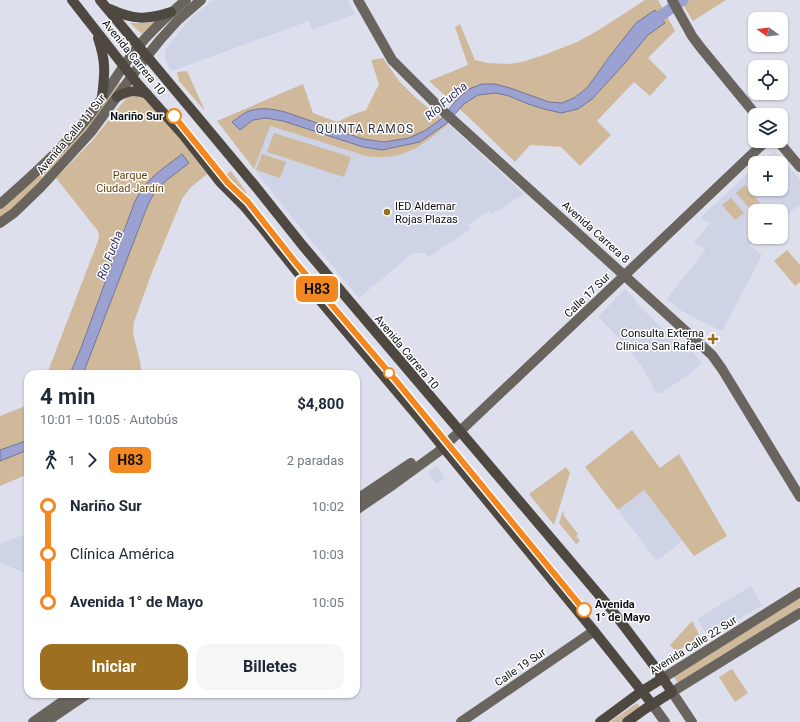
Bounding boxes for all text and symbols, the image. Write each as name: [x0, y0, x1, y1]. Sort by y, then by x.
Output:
north arrow: [748, 12, 788, 52]
map controls: [748, 12, 788, 244]
street label: Avenida Carrera 10: [99, 17, 168, 97]
button: locate: [748, 60, 788, 100]
water label: Río Fucha: [422, 79, 470, 123]
street label: Avenida Calle 11 Sur: [34, 92, 109, 177]
marker: Nariño Sur: [166, 108, 182, 124]
button: layers: [748, 108, 788, 148]
place label: Nariño Sur: [110, 110, 163, 123]
district label: QUINTA RAMOS: [316, 122, 414, 136]
button: +: [748, 156, 788, 196]
park label: Parque Ciudad Jardín: [96, 169, 164, 195]
street label: Avenida Carrera 8: [559, 199, 632, 266]
place label: IED Aldemar Rojas Plazas: [395, 200, 458, 226]
button: −: [748, 204, 788, 244]
marker: IED Aldemar Rojas Plazas: [382, 207, 392, 217]
water label: Río Fucha: [94, 229, 126, 281]
street label: Calle 17 Sur: [562, 270, 613, 320]
line badge: H83: [294, 276, 340, 302]
text: H83: [304, 281, 330, 297]
street label: Avenida Carrera 10: [372, 313, 441, 392]
place label: Consulta Externa Clínica San Rafael: [616, 327, 704, 353]
marker: Consulta Externa Clínica San Rafael: [707, 333, 719, 345]
unlabelled marker: [383, 367, 395, 379]
text: 4 min: [40, 384, 95, 409]
text: $4,800: [297, 395, 344, 413]
text: 10:01 – 10:05 · Autobús: [40, 412, 178, 427]
icon: walk: [40, 449, 62, 471]
icon: forward: [81, 449, 103, 471]
text: H83: [117, 452, 143, 468]
text: 1: [68, 453, 75, 468]
text: 2 paradas: [287, 453, 344, 468]
text: Nariño Sur: [70, 497, 142, 515]
text: 10:02: [312, 499, 344, 514]
text: Clínica América: [70, 545, 174, 563]
text: 10:03: [312, 547, 344, 562]
text: Avenida 1° de Mayo: [70, 593, 203, 611]
text: 10:05: [312, 595, 344, 610]
place label: Avenida 1° de Mayo: [595, 598, 650, 624]
marker: Avenida 1° de Mayo: [576, 602, 592, 618]
street label: Avenida Calle 22 Sur: [647, 613, 739, 677]
button: Iniciar: [40, 644, 188, 690]
button: Billetes: [196, 644, 344, 690]
street label: Calle 19 Sur: [492, 646, 548, 689]

